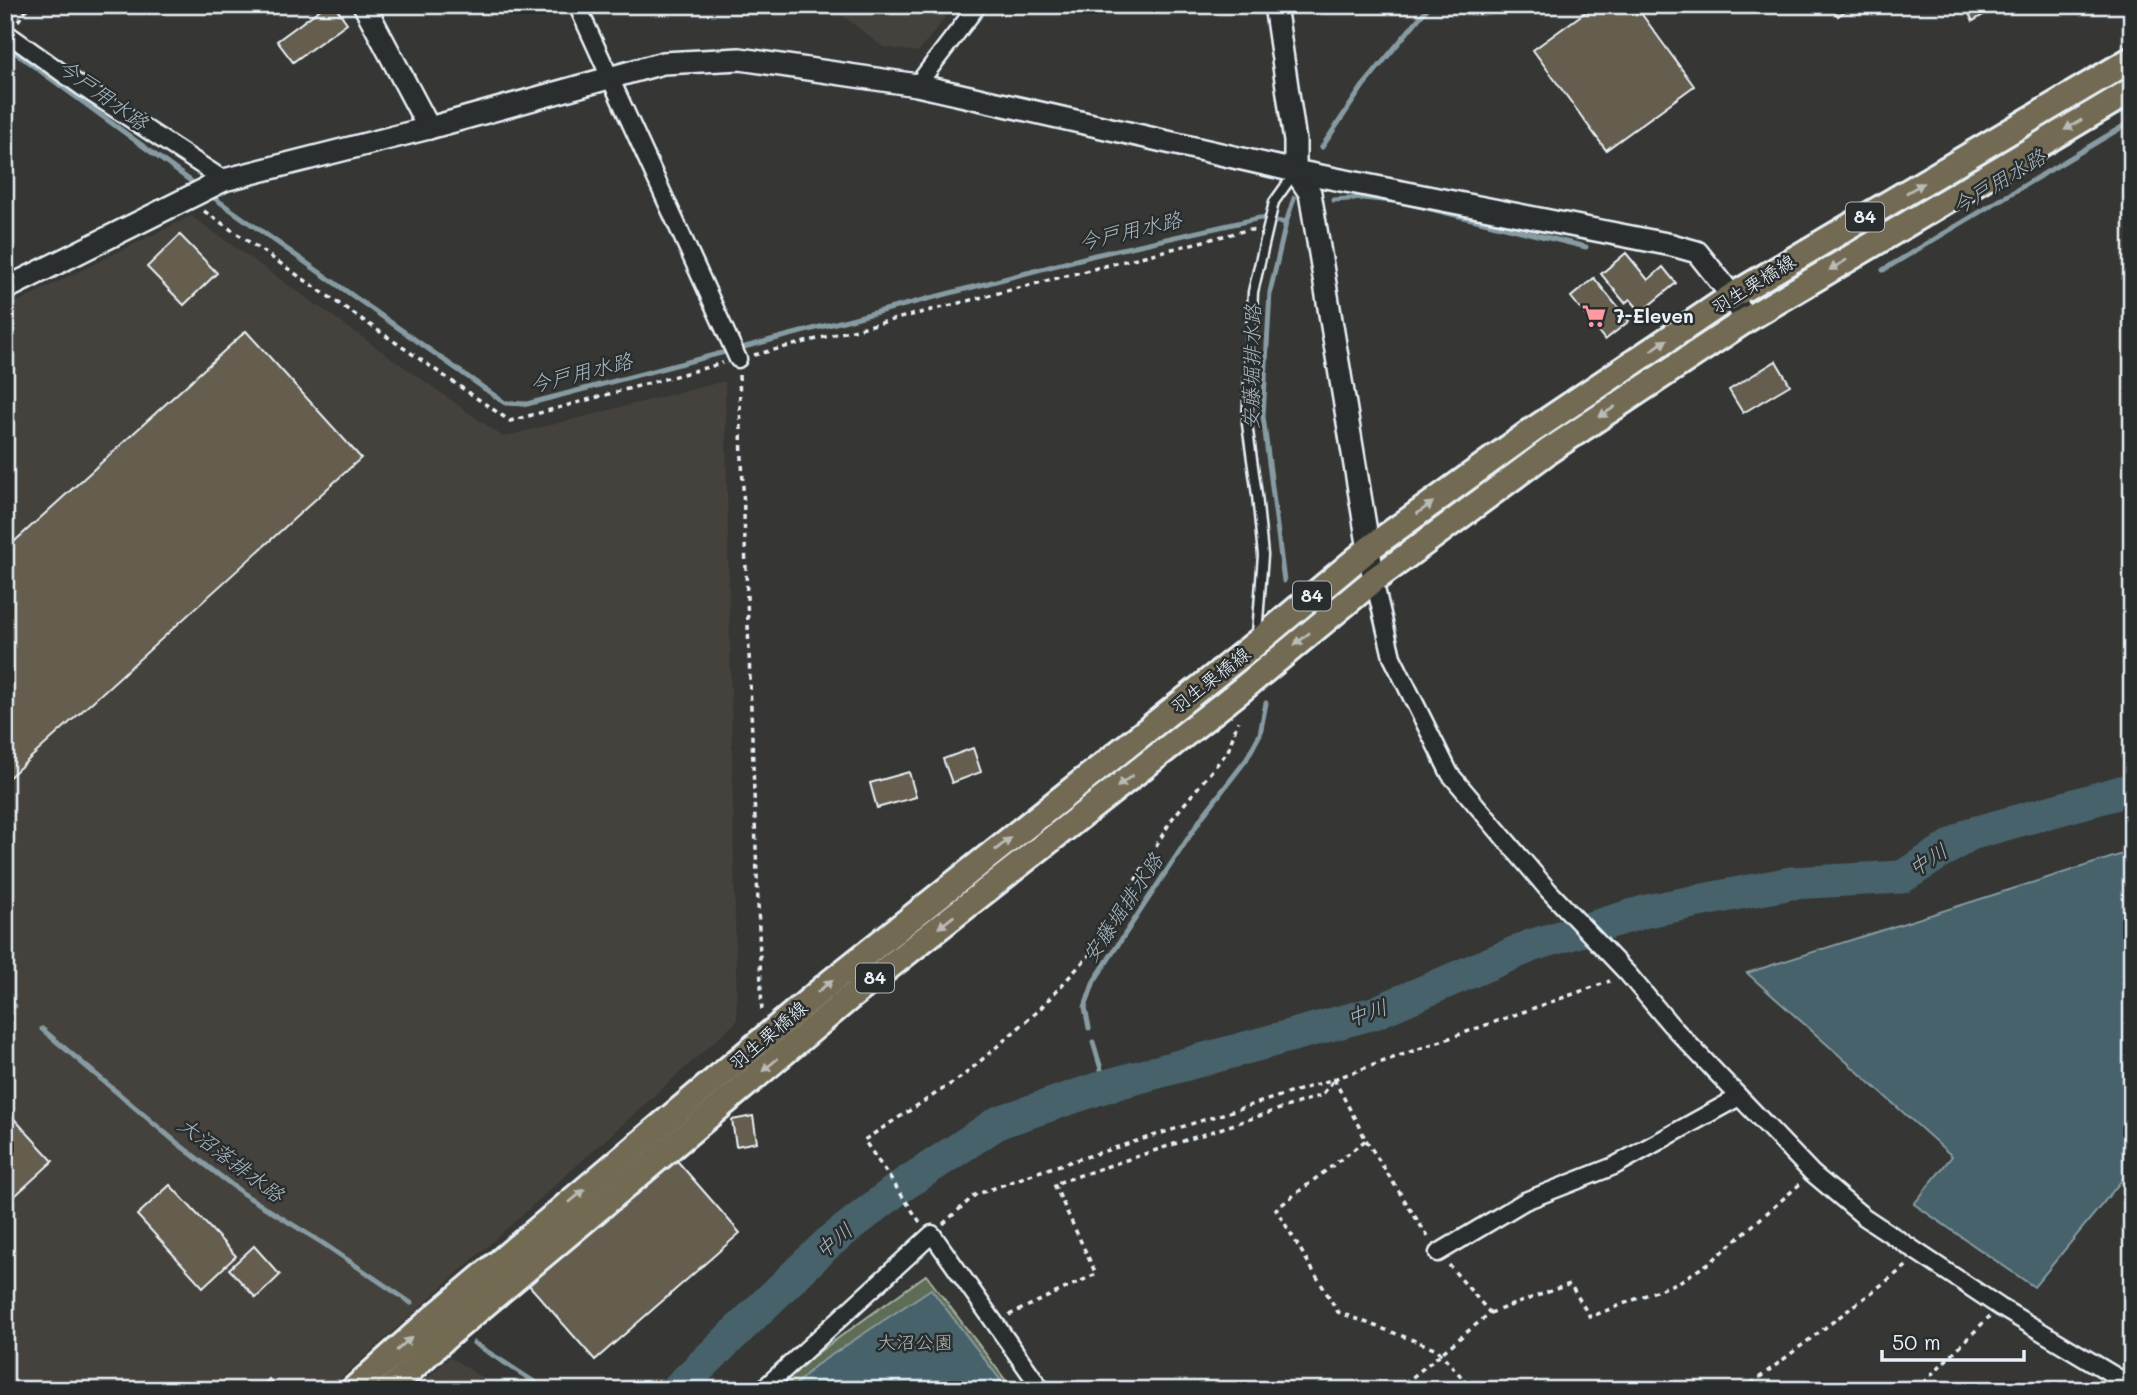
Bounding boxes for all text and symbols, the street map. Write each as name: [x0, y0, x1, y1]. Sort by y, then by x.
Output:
water label: 今戸用水路: [53, 52, 155, 136]
one-way arrow: [2064, 119, 2083, 131]
water label: 今戸用水路: [1946, 142, 2051, 219]
one-way arrow: [1906, 181, 1925, 194]
road number: 84: [1846, 202, 1884, 232]
water label: 今戸用水路: [1075, 204, 1185, 255]
street label: 羽生栗橋線: [1706, 248, 1800, 319]
one-way arrow: [1828, 259, 1847, 271]
supermarket icon: 7-Eleven: [1580, 302, 1608, 330]
water label: 安藤堀排水路: [1236, 303, 1265, 430]
place label: 7-Eleven: [1614, 303, 1694, 328]
one-way arrow: [1649, 339, 1668, 352]
water label: 今戸用水路: [526, 346, 636, 397]
one-way arrow: [1598, 405, 1617, 418]
one-way arrow: [1416, 501, 1434, 515]
road number: 84: [1293, 582, 1331, 610]
one-way arrow: [1294, 631, 1311, 646]
street label: 羽生栗橋線: [1165, 641, 1255, 719]
one-way arrow: [1116, 774, 1134, 788]
water label: 中川: [1902, 836, 1952, 881]
one-way arrow: [994, 837, 1012, 852]
water label: 安藤堀排水路: [1075, 847, 1169, 967]
one-way arrow: [938, 915, 956, 930]
road number: 84: [856, 964, 894, 993]
one-way arrow: [817, 979, 834, 994]
water label: 中川: [1342, 992, 1391, 1031]
street label: 羽生栗橋線: [723, 995, 812, 1075]
one-way arrow: [761, 1058, 779, 1073]
water label: 大沼落排水路: [173, 1110, 291, 1208]
one-way arrow: [568, 1189, 585, 1204]
water label: 中川: [808, 1216, 858, 1264]
scale bar: [1882, 1318, 2023, 1362]
text: 50 m: [1892, 1328, 1941, 1355]
park label: 大沼公園: [877, 1329, 953, 1354]
one-way arrow: [395, 1336, 413, 1352]

